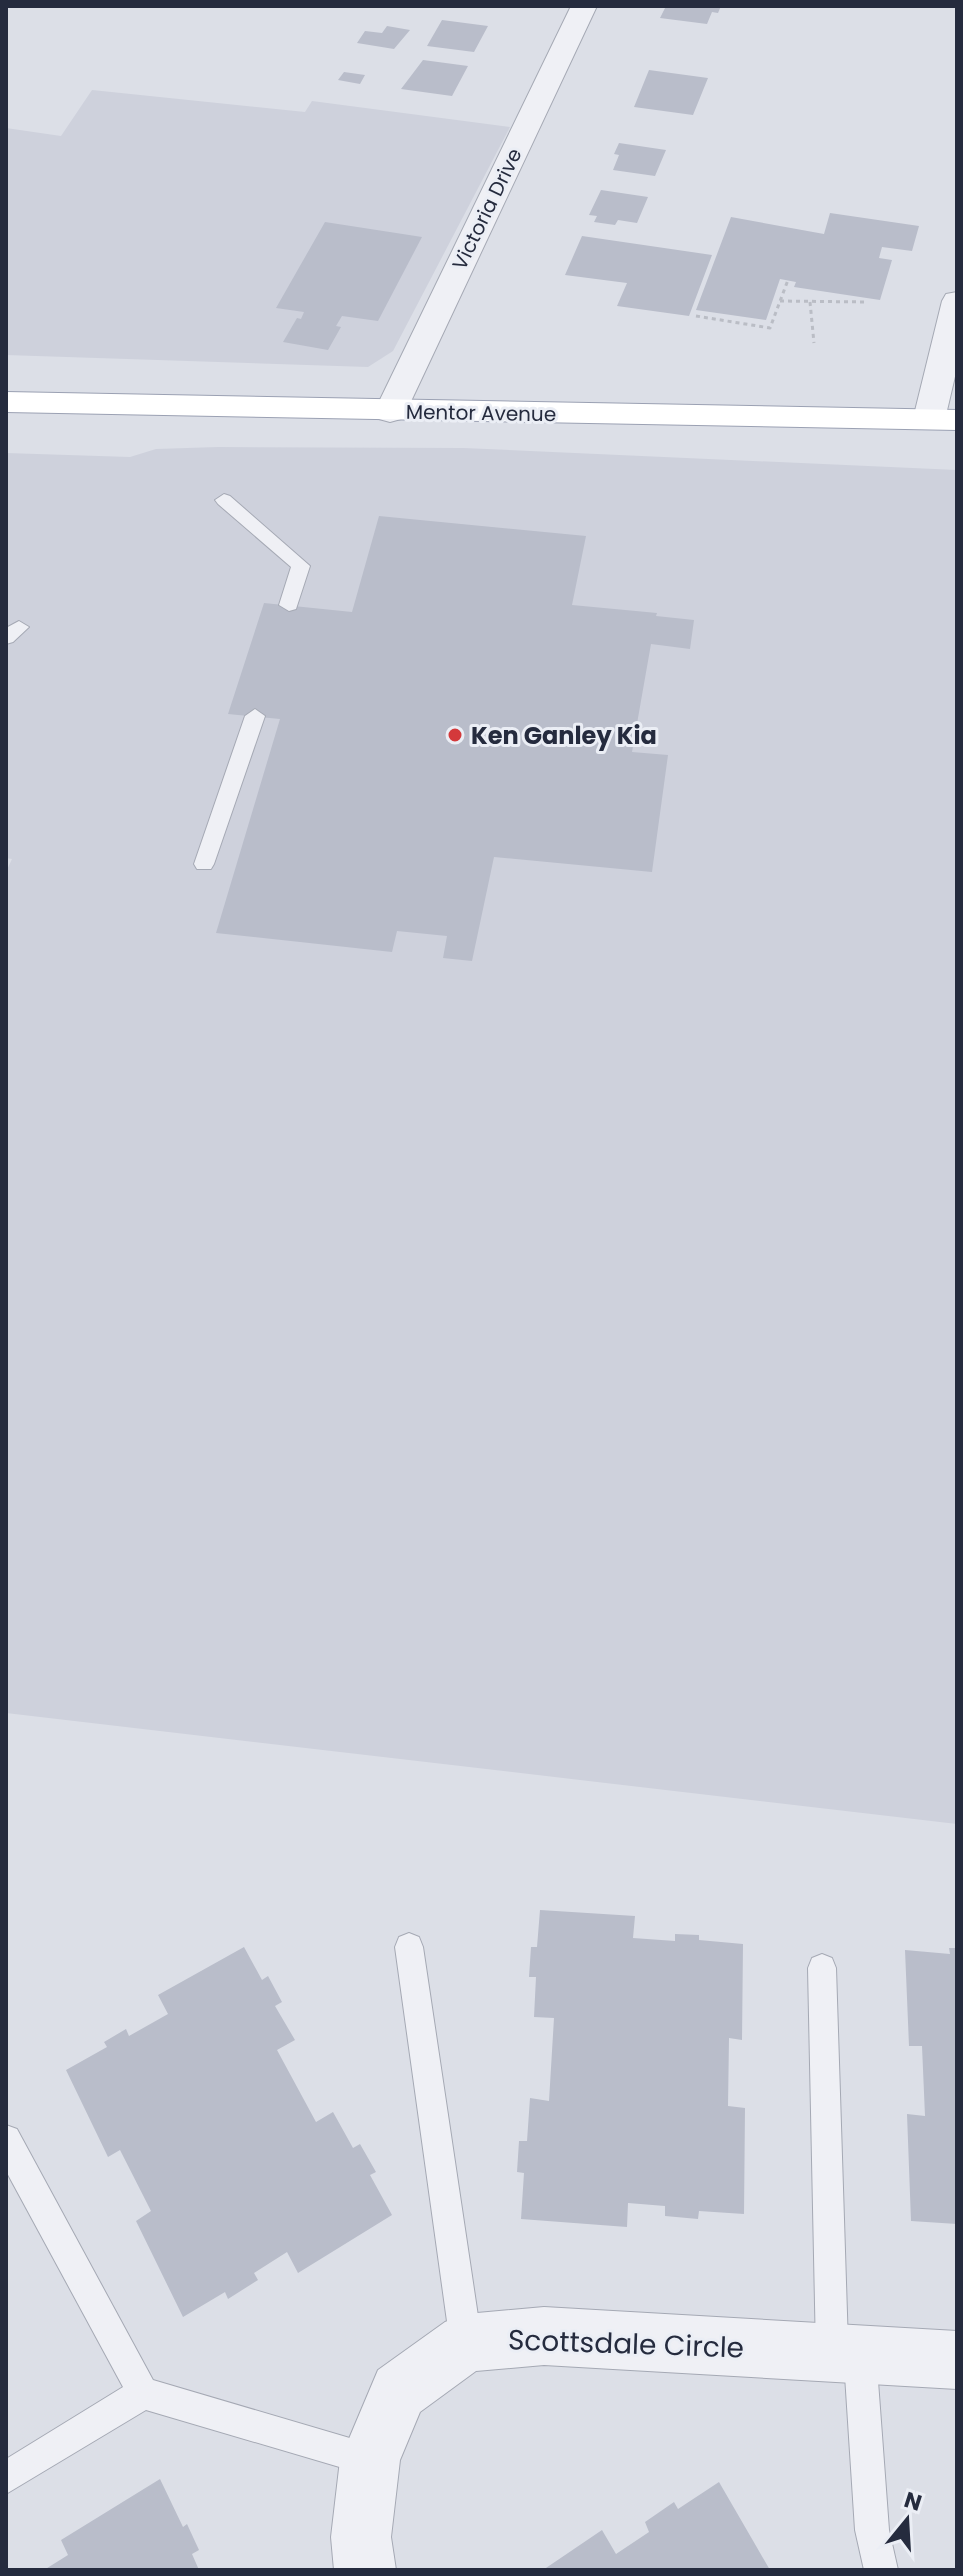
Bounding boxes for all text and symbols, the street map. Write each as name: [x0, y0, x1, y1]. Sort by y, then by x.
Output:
street label: Victoria Drive: [445, 144, 529, 274]
street label: Mentor Avenue: [406, 398, 556, 428]
place label: Ken Ganley Kia: [471, 719, 657, 752]
marker: Ken Ganley Kia: [446, 726, 464, 744]
street label: Scottsdale Circle: [507, 2320, 745, 2368]
north arrow: [867, 2480, 947, 2560]
text: N: [900, 2484, 926, 2519]

